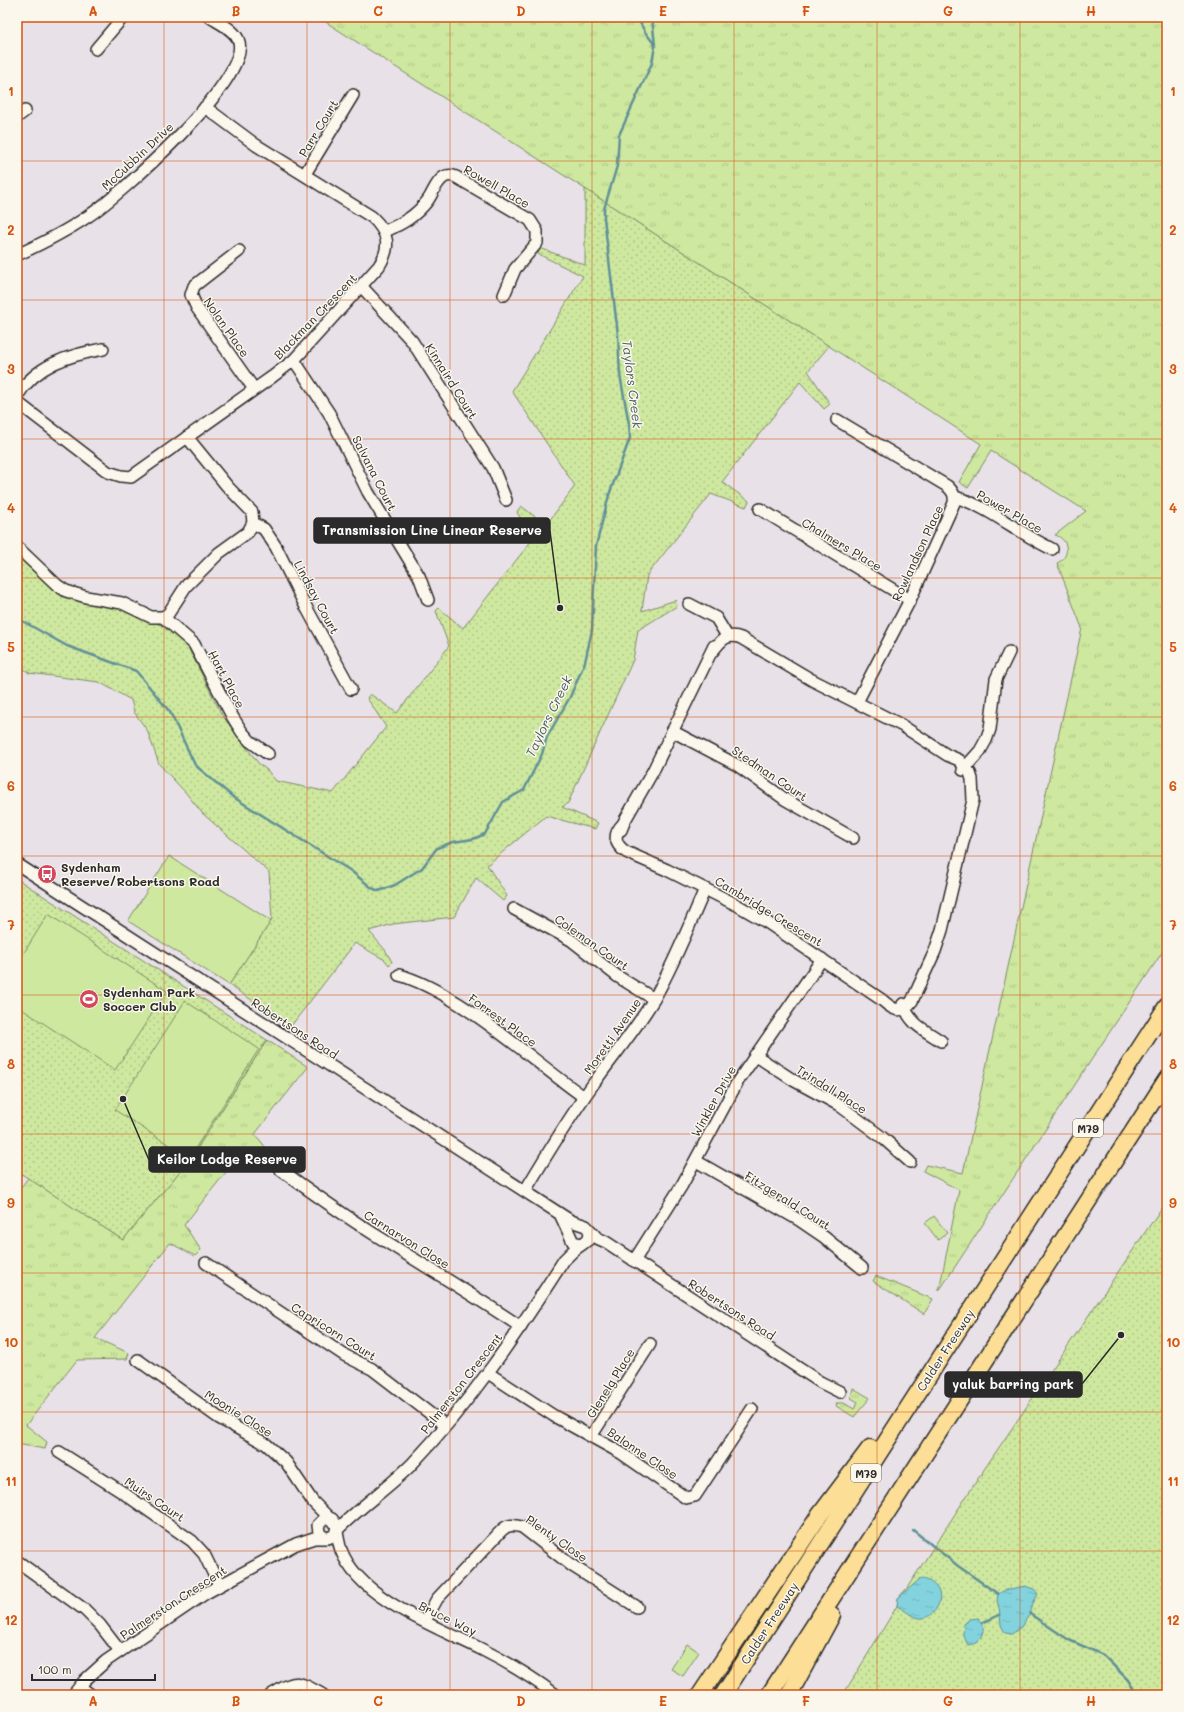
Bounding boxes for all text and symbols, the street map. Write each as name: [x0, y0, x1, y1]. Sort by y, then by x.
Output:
text: A: [88, 2, 98, 19]
text: B: [232, 2, 241, 19]
text: C: [373, 2, 383, 19]
text: D: [516, 2, 526, 19]
text: E: [659, 2, 667, 19]
text: F: [802, 2, 810, 19]
text: G: [943, 2, 953, 19]
text: H: [1086, 2, 1096, 19]
text: 1: [8, 82, 14, 99]
text: 1: [1170, 82, 1176, 99]
street label: Parr Court: [295, 96, 341, 160]
street label: McCubbin Drive: [98, 118, 176, 194]
street label: Rowell Place: [461, 161, 533, 211]
text: 2: [7, 221, 15, 238]
text: 2: [1169, 221, 1177, 238]
street label: Blackman Crescent: [270, 270, 360, 362]
street label: Nolan Place: [201, 294, 253, 360]
water label: Taylors Creek: [619, 339, 647, 430]
street label: Kinnaird Court: [422, 340, 482, 422]
text: 3: [7, 360, 15, 377]
text: 3: [1169, 360, 1177, 377]
street label: Salvana Court: [349, 433, 401, 513]
street label: Power Place: [974, 486, 1046, 536]
text: 4: [7, 499, 15, 516]
text: 4: [1169, 499, 1177, 516]
street label: Rowlandson Place: [888, 502, 946, 604]
street label: Chalmers Place: [799, 514, 885, 574]
callout: Transmission Line Linear Reserve: [314, 518, 550, 543]
text: Transmission Line Linear Reserve: [322, 521, 542, 538]
street label: Lindsay Court: [291, 557, 343, 637]
text: 5: [7, 638, 15, 655]
text: 5: [1169, 638, 1177, 655]
street label: Hart Place: [205, 647, 249, 711]
water label: Taylors Creek: [521, 671, 576, 760]
street label: Stedman Court: [729, 742, 811, 804]
text: 6: [7, 777, 15, 794]
text: 6: [1169, 777, 1177, 794]
place label: Sydenham Reserve/Robertsons Road: [61, 859, 220, 889]
bus stop icon: Sydenham Reserve/Robertsons Road: [36, 863, 58, 885]
street label: Cambridge Crescent: [712, 872, 826, 950]
street label: Coleman Court: [552, 910, 632, 974]
text: 7: [7, 916, 15, 933]
text: 7: [1169, 916, 1177, 933]
place label: Sydenham Park Soccer Club: [103, 984, 195, 1014]
sports icon: Sydenham Park Soccer Club: [78, 988, 100, 1010]
street label: Forrest Place: [466, 990, 540, 1050]
street label: Robertsons Road: [249, 994, 342, 1062]
street label: Moretti Avenue: [580, 995, 644, 1077]
text: 8: [7, 1055, 15, 1072]
text: 8: [1169, 1055, 1177, 1072]
street label: Trindall Place: [794, 1061, 870, 1117]
street label: Winkler Drive: [687, 1062, 739, 1140]
road number: M79: [1073, 1119, 1103, 1137]
callout: Keilor Lodge Reserve: [149, 1147, 305, 1172]
text: Keilor Lodge Reserve: [157, 1150, 297, 1167]
street label: Fitzgerald Court: [742, 1167, 834, 1233]
text: 9: [7, 1194, 15, 1211]
text: 9: [1169, 1194, 1177, 1211]
street label: Carnarvon Close: [361, 1206, 453, 1272]
street label: Robertsons Road: [686, 1275, 779, 1343]
street label: Capricorn Court: [288, 1298, 380, 1364]
street label: Calder Freeway: [913, 1306, 977, 1394]
street label: Palmerston Crescent: [417, 1329, 505, 1437]
text: 10: [4, 1333, 18, 1350]
text: 10: [1166, 1333, 1180, 1350]
street label: Glenelg Place: [582, 1345, 638, 1421]
callout: yaluk barring park: [945, 1372, 1082, 1397]
text: yaluk barring park: [952, 1375, 1074, 1393]
street label: Moonie Close: [202, 1386, 276, 1440]
street label: Balonne Close: [605, 1424, 681, 1482]
road number: M79: [851, 1464, 881, 1482]
text: 11: [5, 1472, 17, 1489]
text: 11: [1167, 1472, 1179, 1489]
street label: Muirs Court: [122, 1473, 188, 1525]
street label: Plenty Close: [523, 1511, 591, 1565]
street label: Palmerston Crescent: [117, 1562, 229, 1642]
street label: Calder Freeway: [737, 1579, 801, 1667]
street label: Bruce Way: [416, 1597, 480, 1639]
text: 12: [4, 1611, 18, 1628]
text: 12: [1166, 1611, 1180, 1628]
scale bar: [32, 1656, 155, 1682]
text: 100 m: [38, 1661, 72, 1677]
text: A: [88, 1692, 98, 1709]
text: B: [232, 1692, 241, 1709]
text: C: [373, 1692, 383, 1709]
text: D: [516, 1692, 526, 1709]
text: E: [659, 1692, 667, 1709]
text: F: [802, 1692, 810, 1709]
text: G: [943, 1692, 953, 1709]
text: H: [1086, 1692, 1096, 1709]

